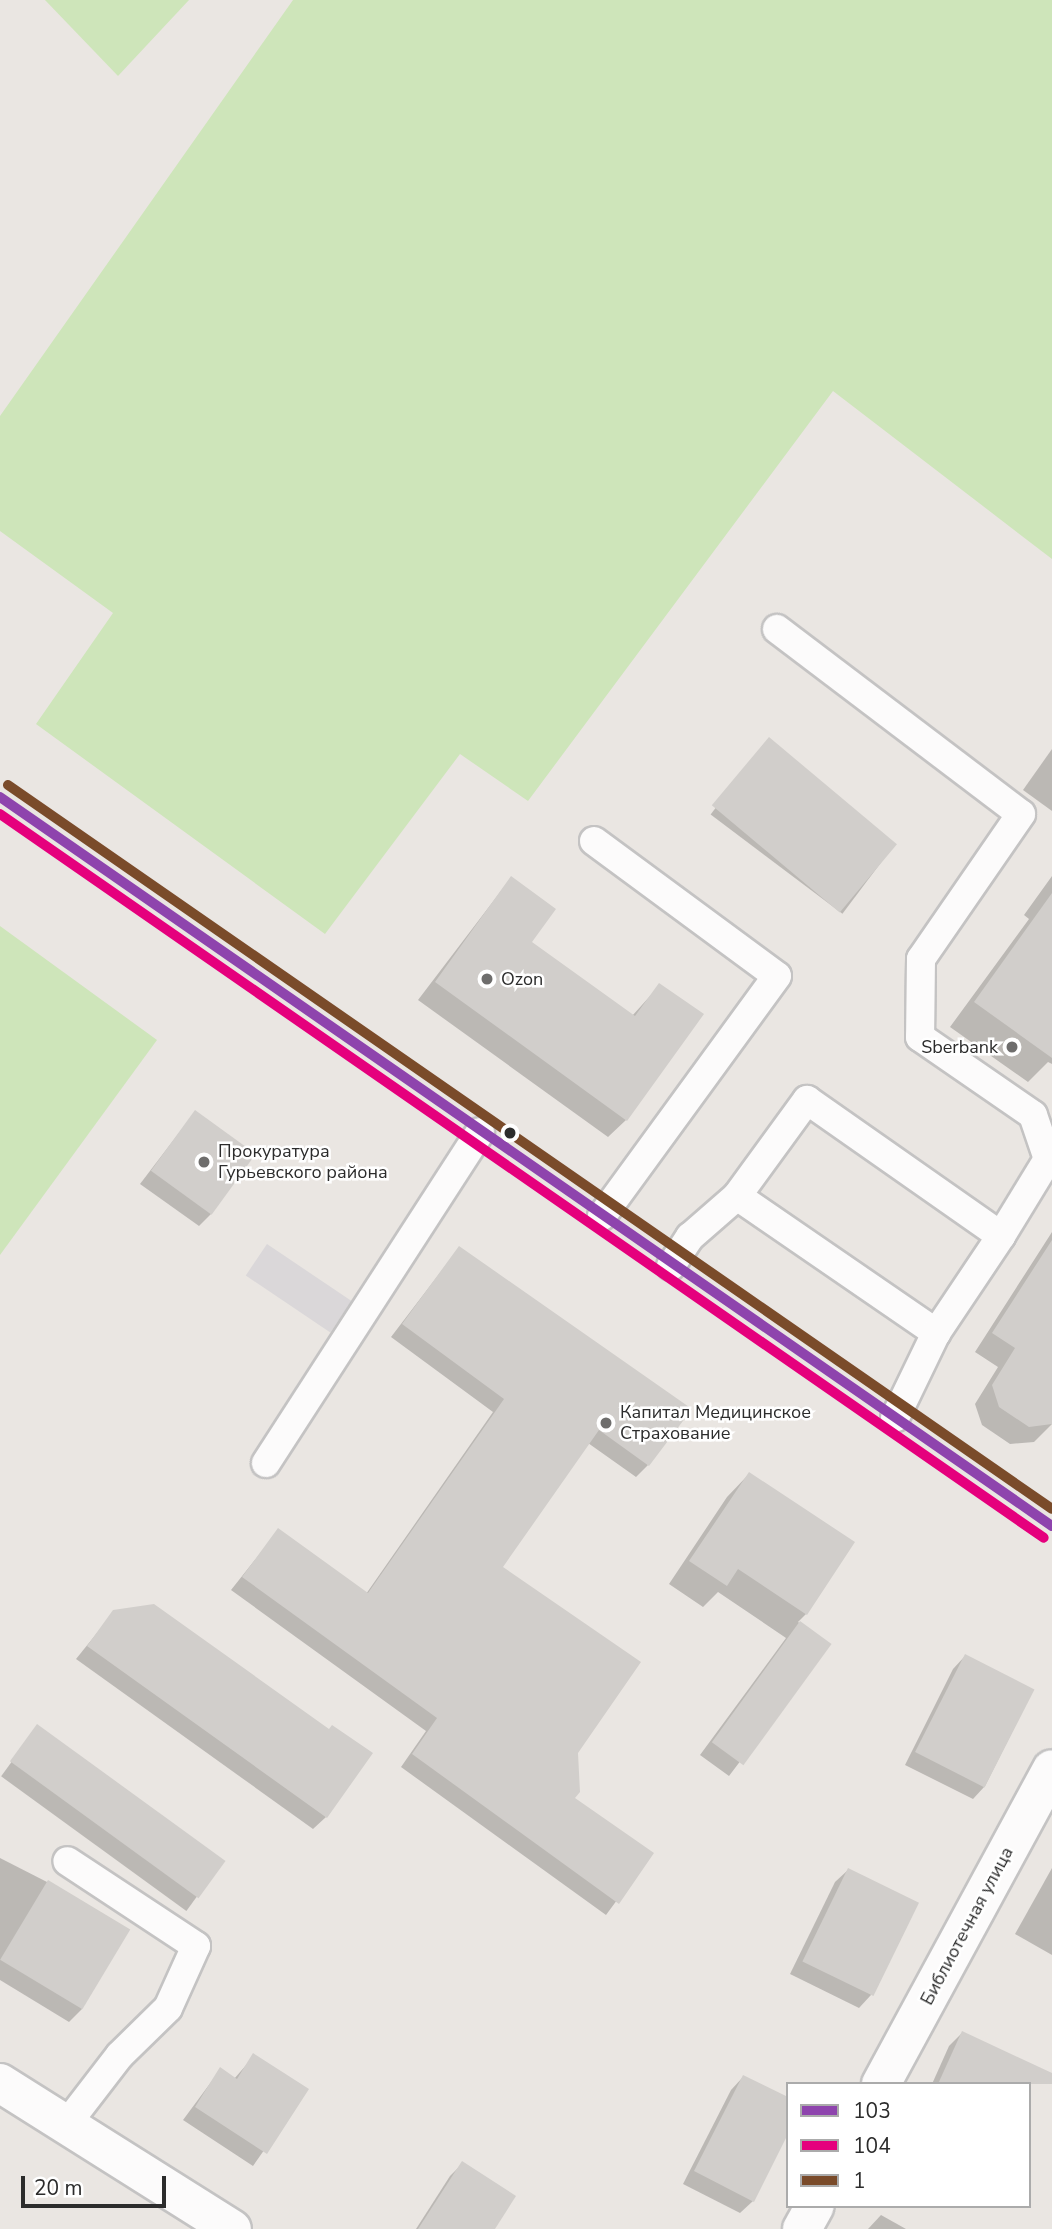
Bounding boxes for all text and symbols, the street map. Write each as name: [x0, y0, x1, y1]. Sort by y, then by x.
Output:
place label: Ozon: [501, 968, 543, 990]
marker: Ozon: [479, 971, 495, 987]
place label: Sberbank: [921, 1036, 998, 1058]
marker: Sberbank: [1004, 1039, 1020, 1055]
unlabelled marker: [503, 1126, 517, 1140]
place label: Прокуратура Гурьевского района: [218, 1141, 388, 1184]
marker: Прокуратура Гурьевского района: [196, 1154, 212, 1170]
place label: Капитал Медицинское Страхование: [620, 1402, 811, 1444]
marker: Капитал Медицинское Страхование: [598, 1415, 614, 1431]
street label: Библиотечная улица: [916, 1843, 1018, 2009]
legend: [786, 2082, 1031, 2208]
text: 103: [853, 2097, 891, 2125]
text: 104: [853, 2132, 891, 2160]
scale bar: [24, 2162, 170, 2206]
text: 1: [853, 2167, 866, 2195]
text: 20 m: [34, 2174, 83, 2202]

